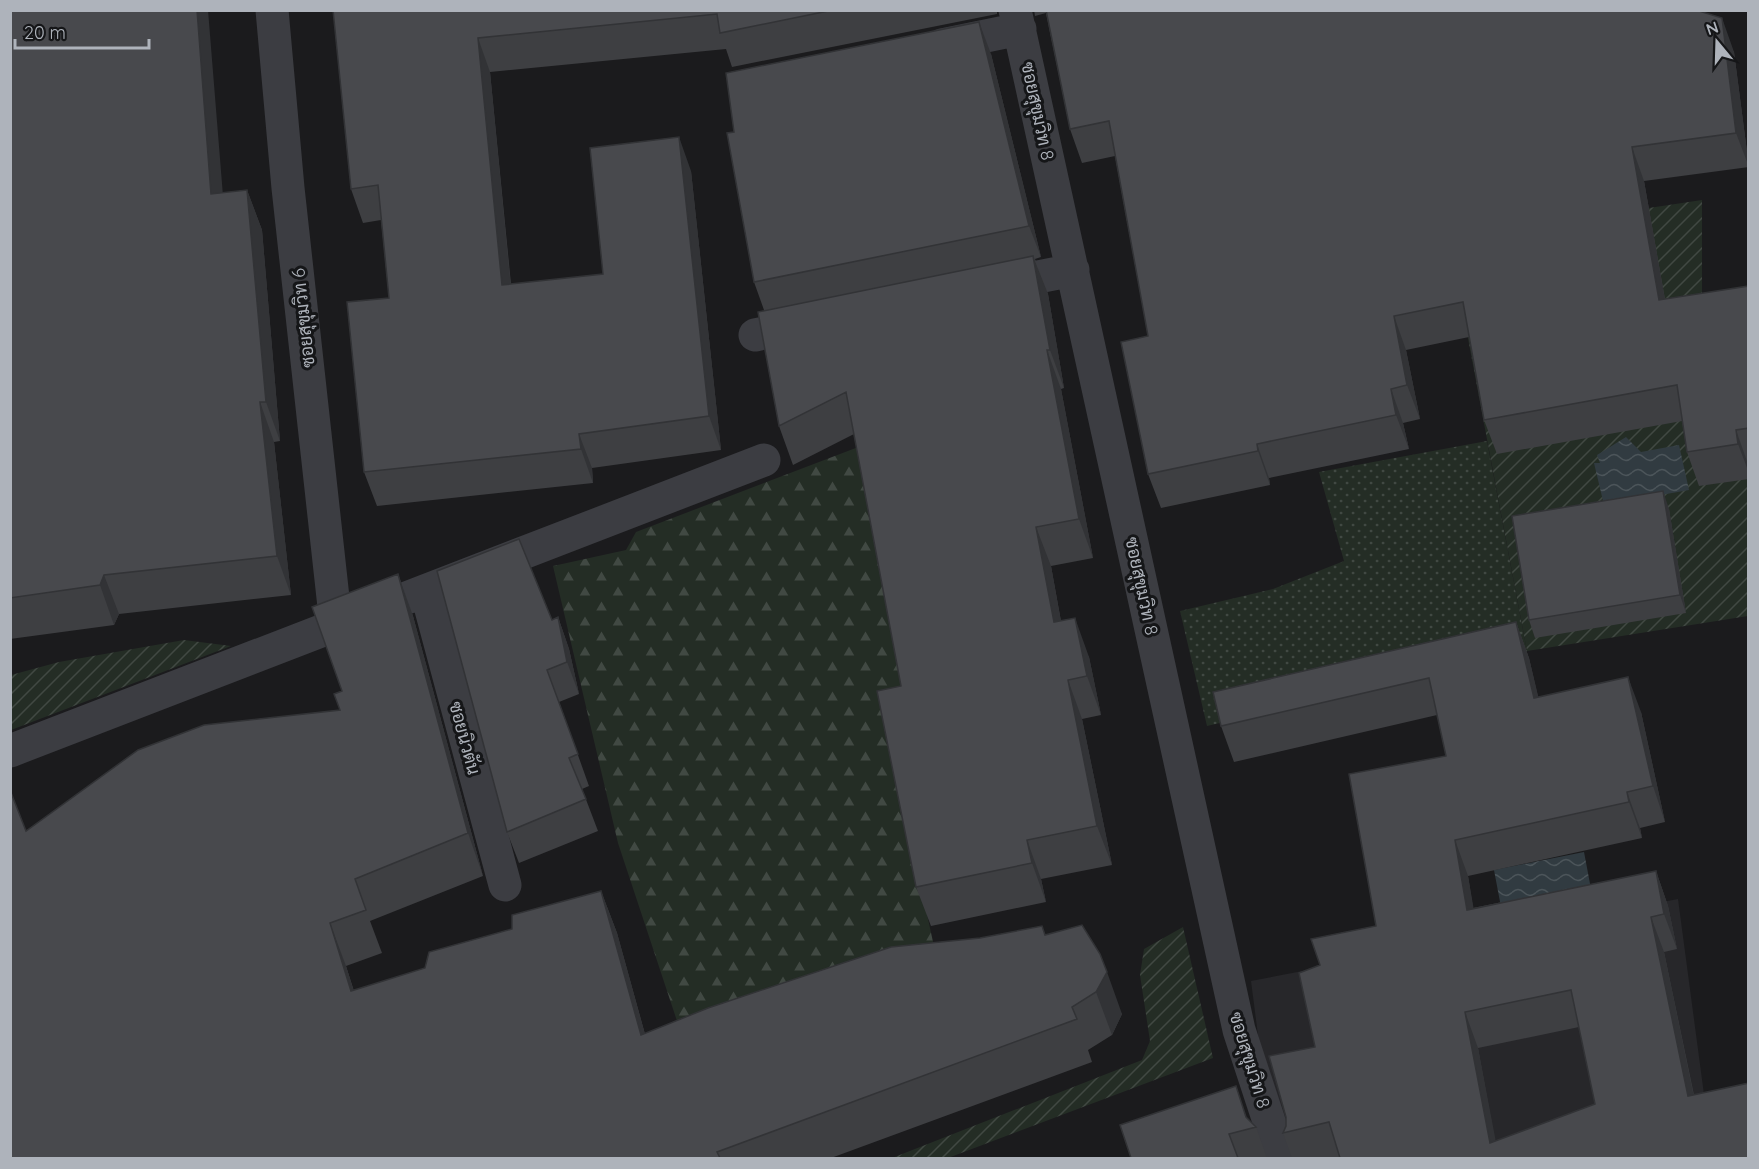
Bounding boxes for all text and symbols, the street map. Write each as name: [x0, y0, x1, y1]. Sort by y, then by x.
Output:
scale bar: [15, 12, 148, 50]
north arrow: [1687, 12, 1747, 72]
text: N: [1703, 16, 1721, 39]
text: 20 m: [24, 21, 66, 44]
street label: ซอยสุขุมวิท 8: [1015, 60, 1060, 162]
street label: ซอยสุขุมวิท 6: [286, 267, 321, 369]
street label: ซอยสุขุมวิท 8: [1119, 535, 1164, 637]
street label: ซอยนิวตัน: [444, 699, 486, 777]
street label: ซอยสุขุมวิท 8: [1223, 1009, 1276, 1111]

